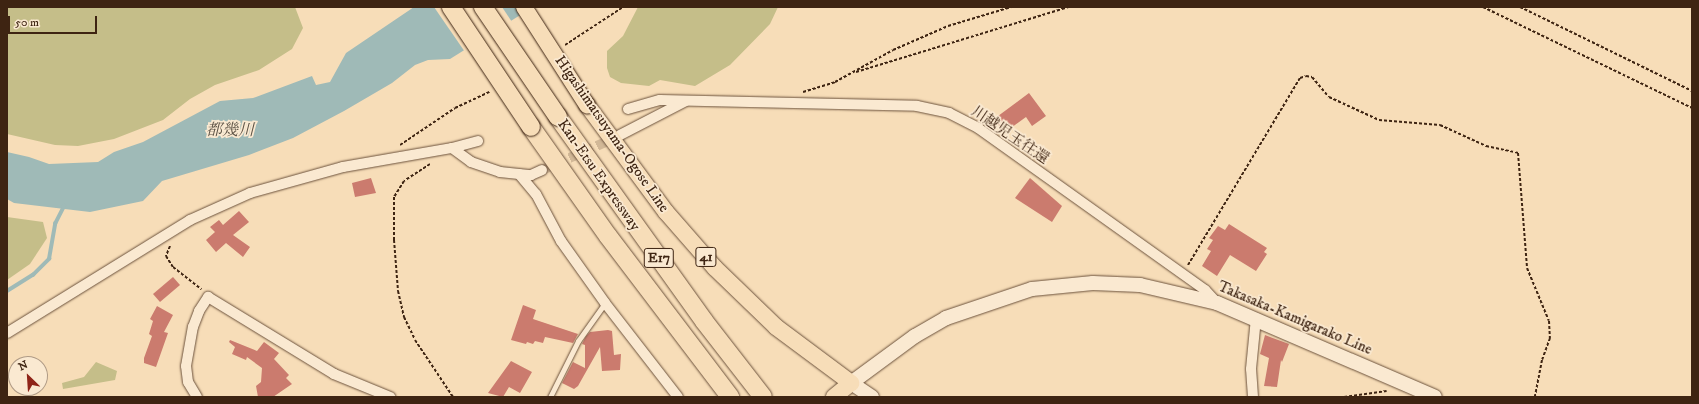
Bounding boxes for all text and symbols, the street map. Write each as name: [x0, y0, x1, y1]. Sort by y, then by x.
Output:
scale bar: [10, 8, 99, 34]
text: 50 m: [15, 15, 39, 30]
street label: Higashimatsuyama-Ogose Line: [551, 52, 673, 216]
street label: 川越児玉往還: [968, 102, 1052, 168]
street label: Kan-Etsu Expressway: [554, 116, 644, 234]
water label: 都幾川: [206, 120, 254, 140]
road number: 41: [695, 245, 717, 269]
road number: E17: [643, 246, 675, 270]
street label: Takasaka-Kamigarako Line: [1215, 277, 1375, 359]
north arrow: [8, 356, 48, 396]
text: N: [16, 358, 30, 374]

